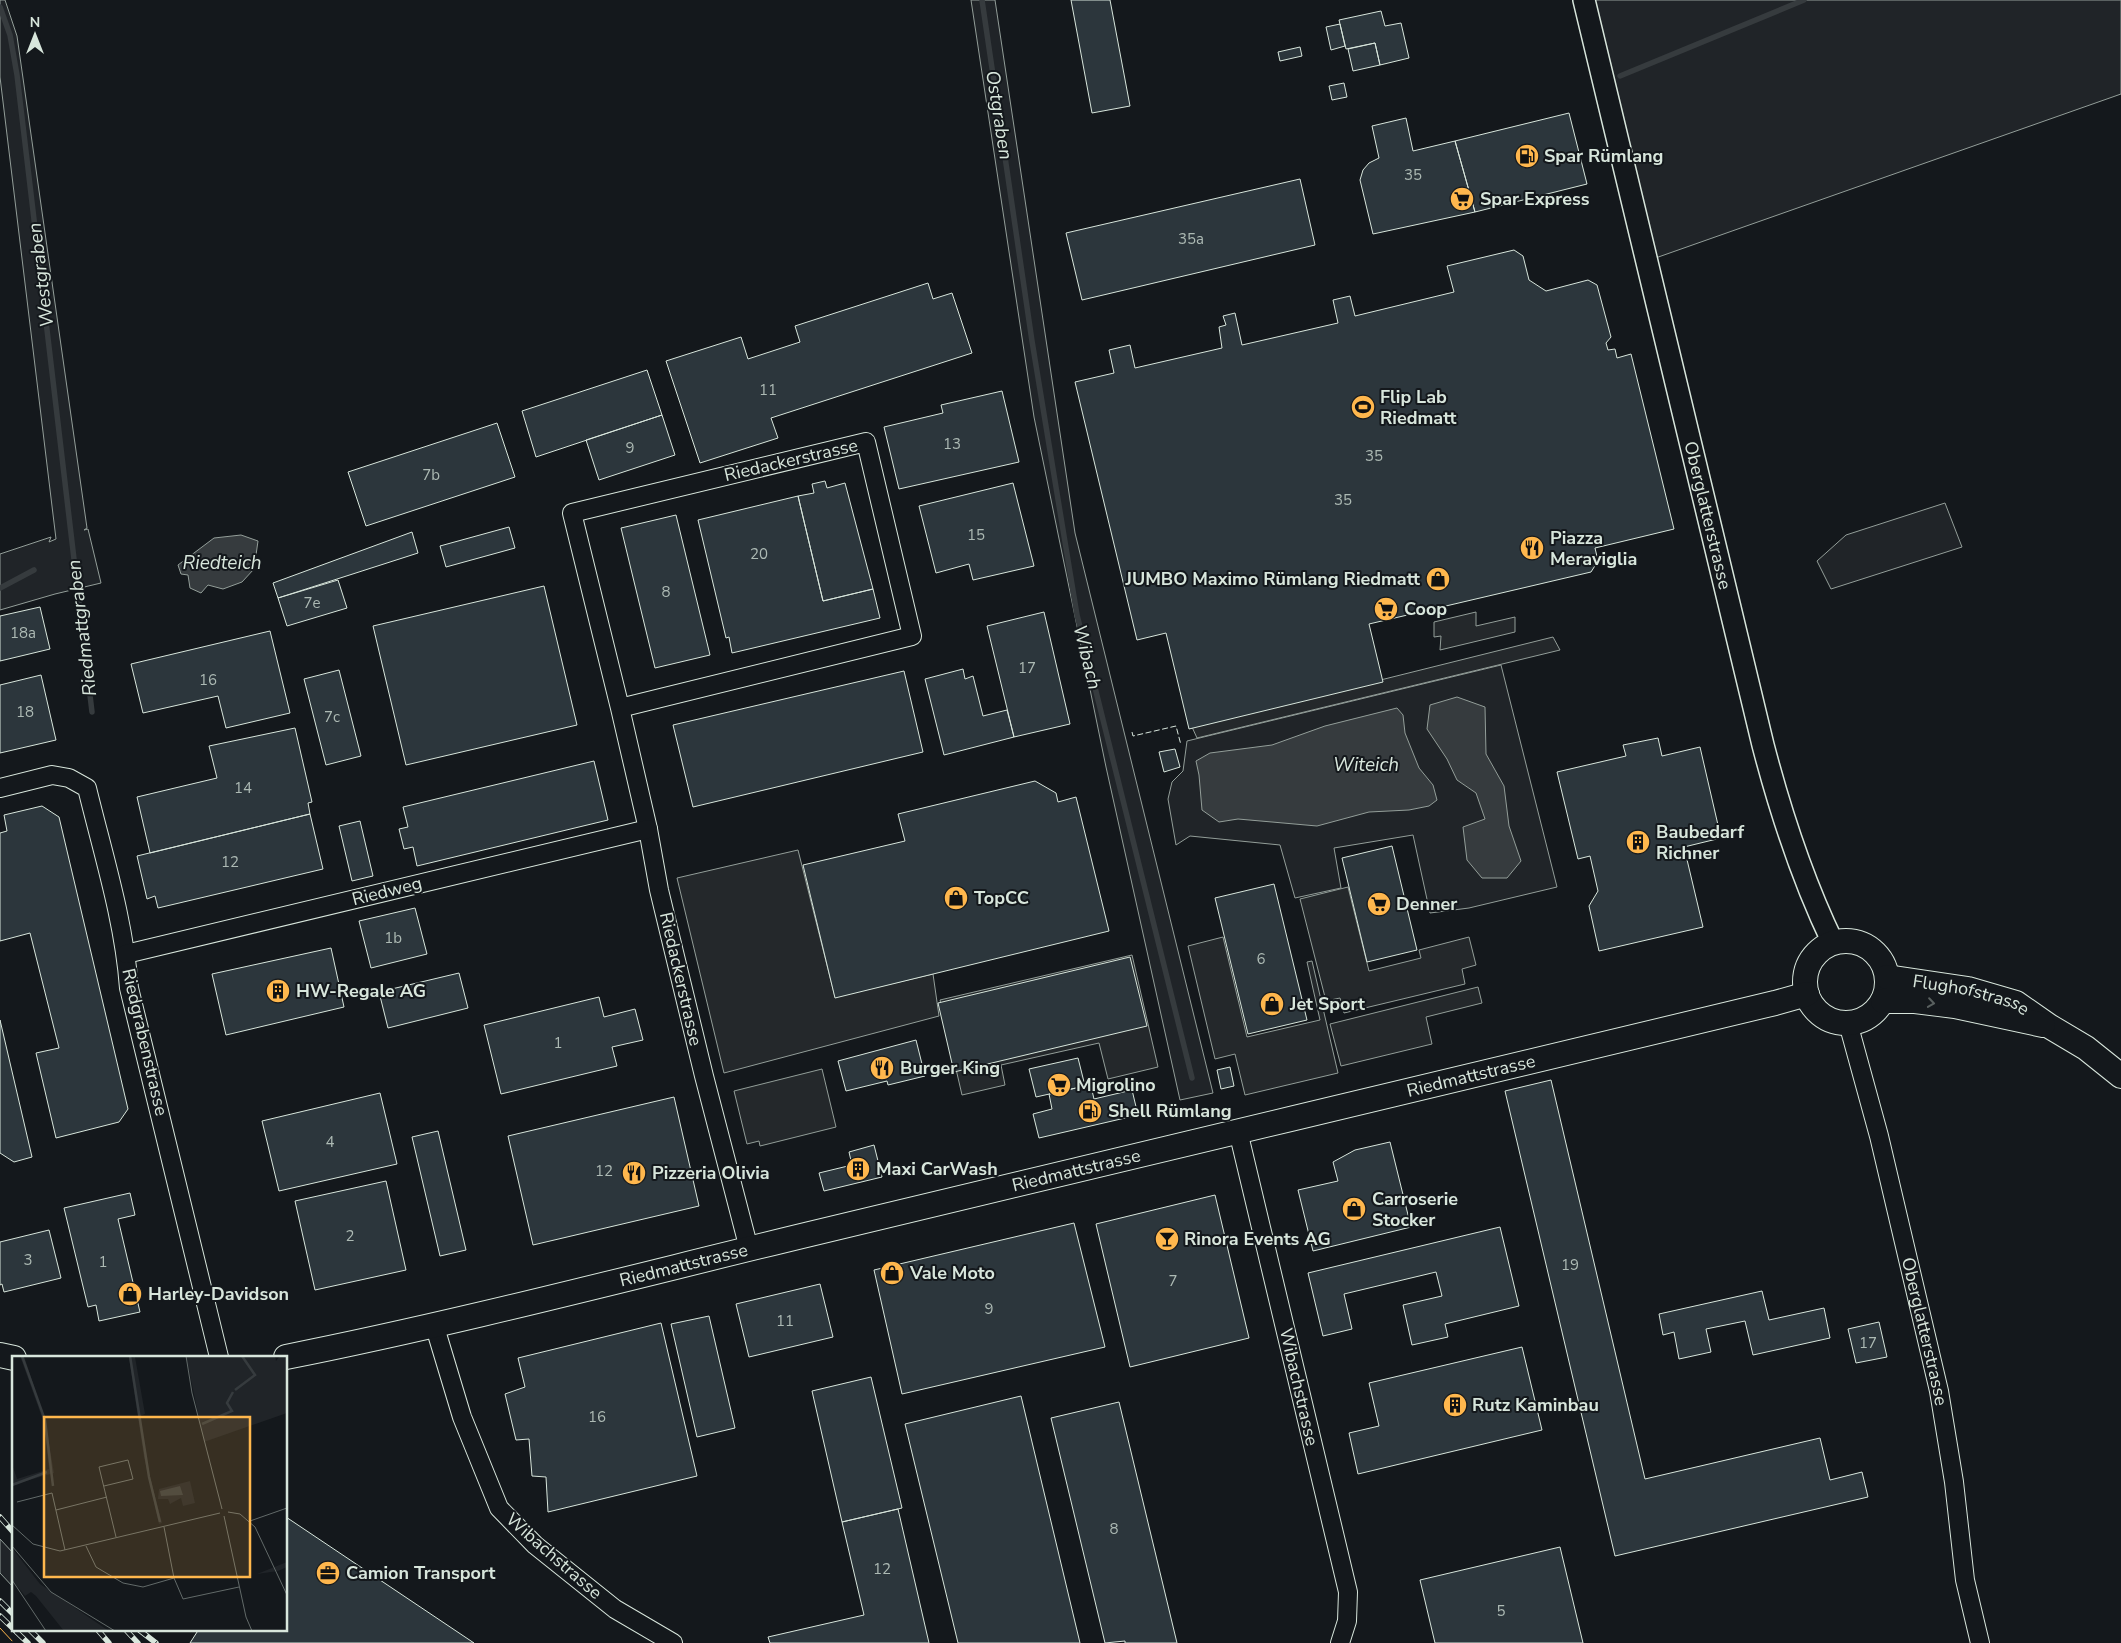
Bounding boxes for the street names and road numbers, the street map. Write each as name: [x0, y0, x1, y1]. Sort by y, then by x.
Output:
street label: Riedackerstrasse: [722, 433, 860, 487]
street label: Oberglatterstrasse: [1678, 439, 1737, 592]
street label: Riedweg: [349, 871, 425, 911]
street label: Riedackerstrasse: [654, 910, 708, 1048]
street label: Riedgrabenstrasse: [116, 966, 174, 1118]
street label: Flughofstrasse: [1911, 969, 2034, 1021]
street label: Riedmattstrasse: [1404, 1049, 1538, 1103]
street label: Riedmattstrasse: [1010, 1143, 1143, 1197]
street label: Riedmattstrasse: [617, 1238, 750, 1292]
street label: Oberglatterstrasse: [1896, 1255, 1953, 1407]
street label: Wibachstrasse: [1274, 1326, 1324, 1448]
street label: Wibachstrasse: [501, 1507, 607, 1605]

